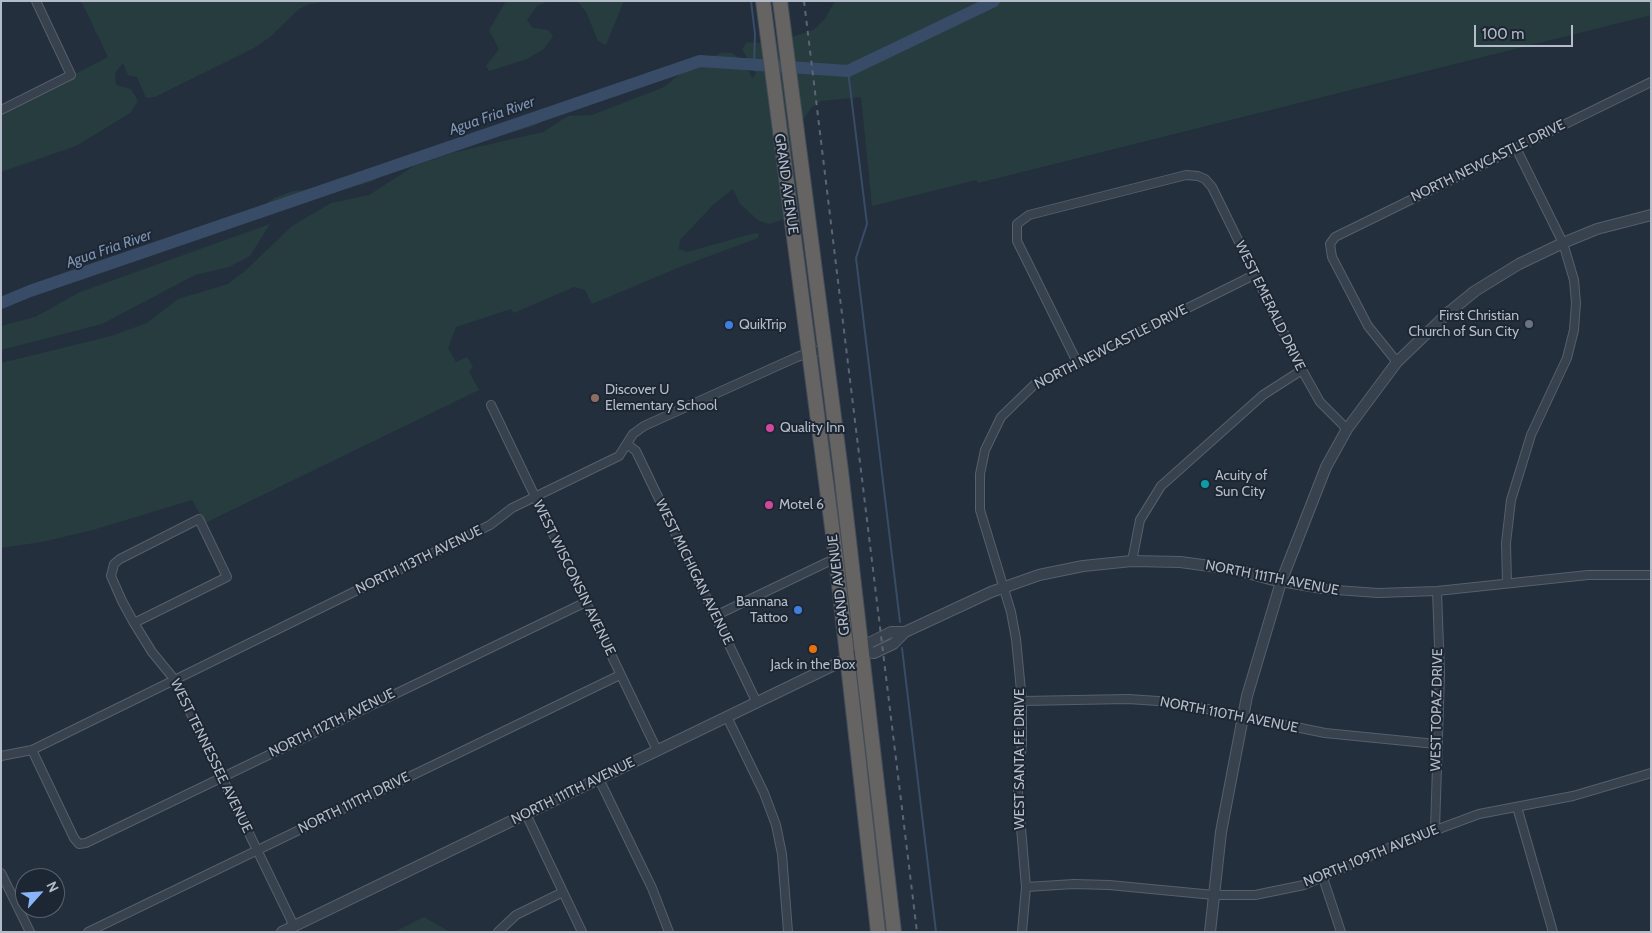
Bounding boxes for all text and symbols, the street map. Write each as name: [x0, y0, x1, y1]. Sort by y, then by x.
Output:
scale bar: [1477, 15, 1576, 47]
text: 100 m: [1482, 25, 1524, 43]
water label: Agua Fria River: [447, 93, 537, 139]
street label: NORTH NEWCASTLE DRIVE: [1408, 116, 1568, 206]
street label: GRAND AVENUE: [771, 133, 801, 235]
water label: Agua Fria River: [64, 226, 154, 272]
street label: WEST EMERALD DRIVE: [1231, 238, 1309, 374]
street label: NORTH NEWCASTLE DRIVE: [1032, 301, 1190, 393]
place label: First Christian Church of Sun City: [1408, 308, 1519, 341]
place label: QuikTrip: [739, 317, 786, 333]
marker: First Christian Church of Sun City: [1523, 318, 1535, 330]
marker: QuikTrip: [723, 319, 735, 331]
place label: Discover U Elementary School: [605, 382, 717, 414]
marker: Discover U Elementary School: [589, 392, 601, 404]
place label: Quality Inn: [780, 420, 845, 436]
marker: Quality Inn: [764, 422, 776, 434]
place label: Acuity of Sun City: [1215, 468, 1267, 501]
marker: Acuity of Sun City: [1199, 478, 1211, 490]
street label: WEST MICHIGAN AVENUE: [651, 497, 737, 647]
place label: Motel 6: [779, 497, 824, 513]
street label: WEST WISCONSIN AVENUE: [529, 498, 619, 658]
marker: Motel 6: [763, 499, 775, 511]
street label: NORTH 113TH AVENUE: [353, 522, 485, 598]
street label: GRAND AVENUE: [824, 534, 854, 636]
street label: NORTH 111TH AVENUE: [1204, 557, 1340, 599]
place label: Bannana Tattoo: [736, 594, 788, 626]
marker: Bannana Tattoo: [792, 604, 804, 616]
marker: Jack in the Box: [807, 643, 819, 655]
street label: WEST TOPAZ DRIVE: [1428, 648, 1446, 772]
place label: Jack in the Box: [771, 657, 855, 673]
street label: WEST TENNESSEE AVENUE: [166, 676, 256, 836]
street label: NORTH 112TH AVENUE: [266, 685, 398, 761]
street label: WEST SANTA FE DRIVE: [1012, 688, 1028, 830]
street label: NORTH 110TH AVENUE: [1158, 693, 1300, 737]
street label: NORTH 111TH AVENUE: [508, 754, 638, 828]
street label: NORTH 111TH DRIVE: [295, 769, 413, 837]
street label: NORTH 109TH AVENUE: [1301, 821, 1441, 891]
north arrow: [15, 868, 65, 918]
text: N: [42, 878, 63, 895]

